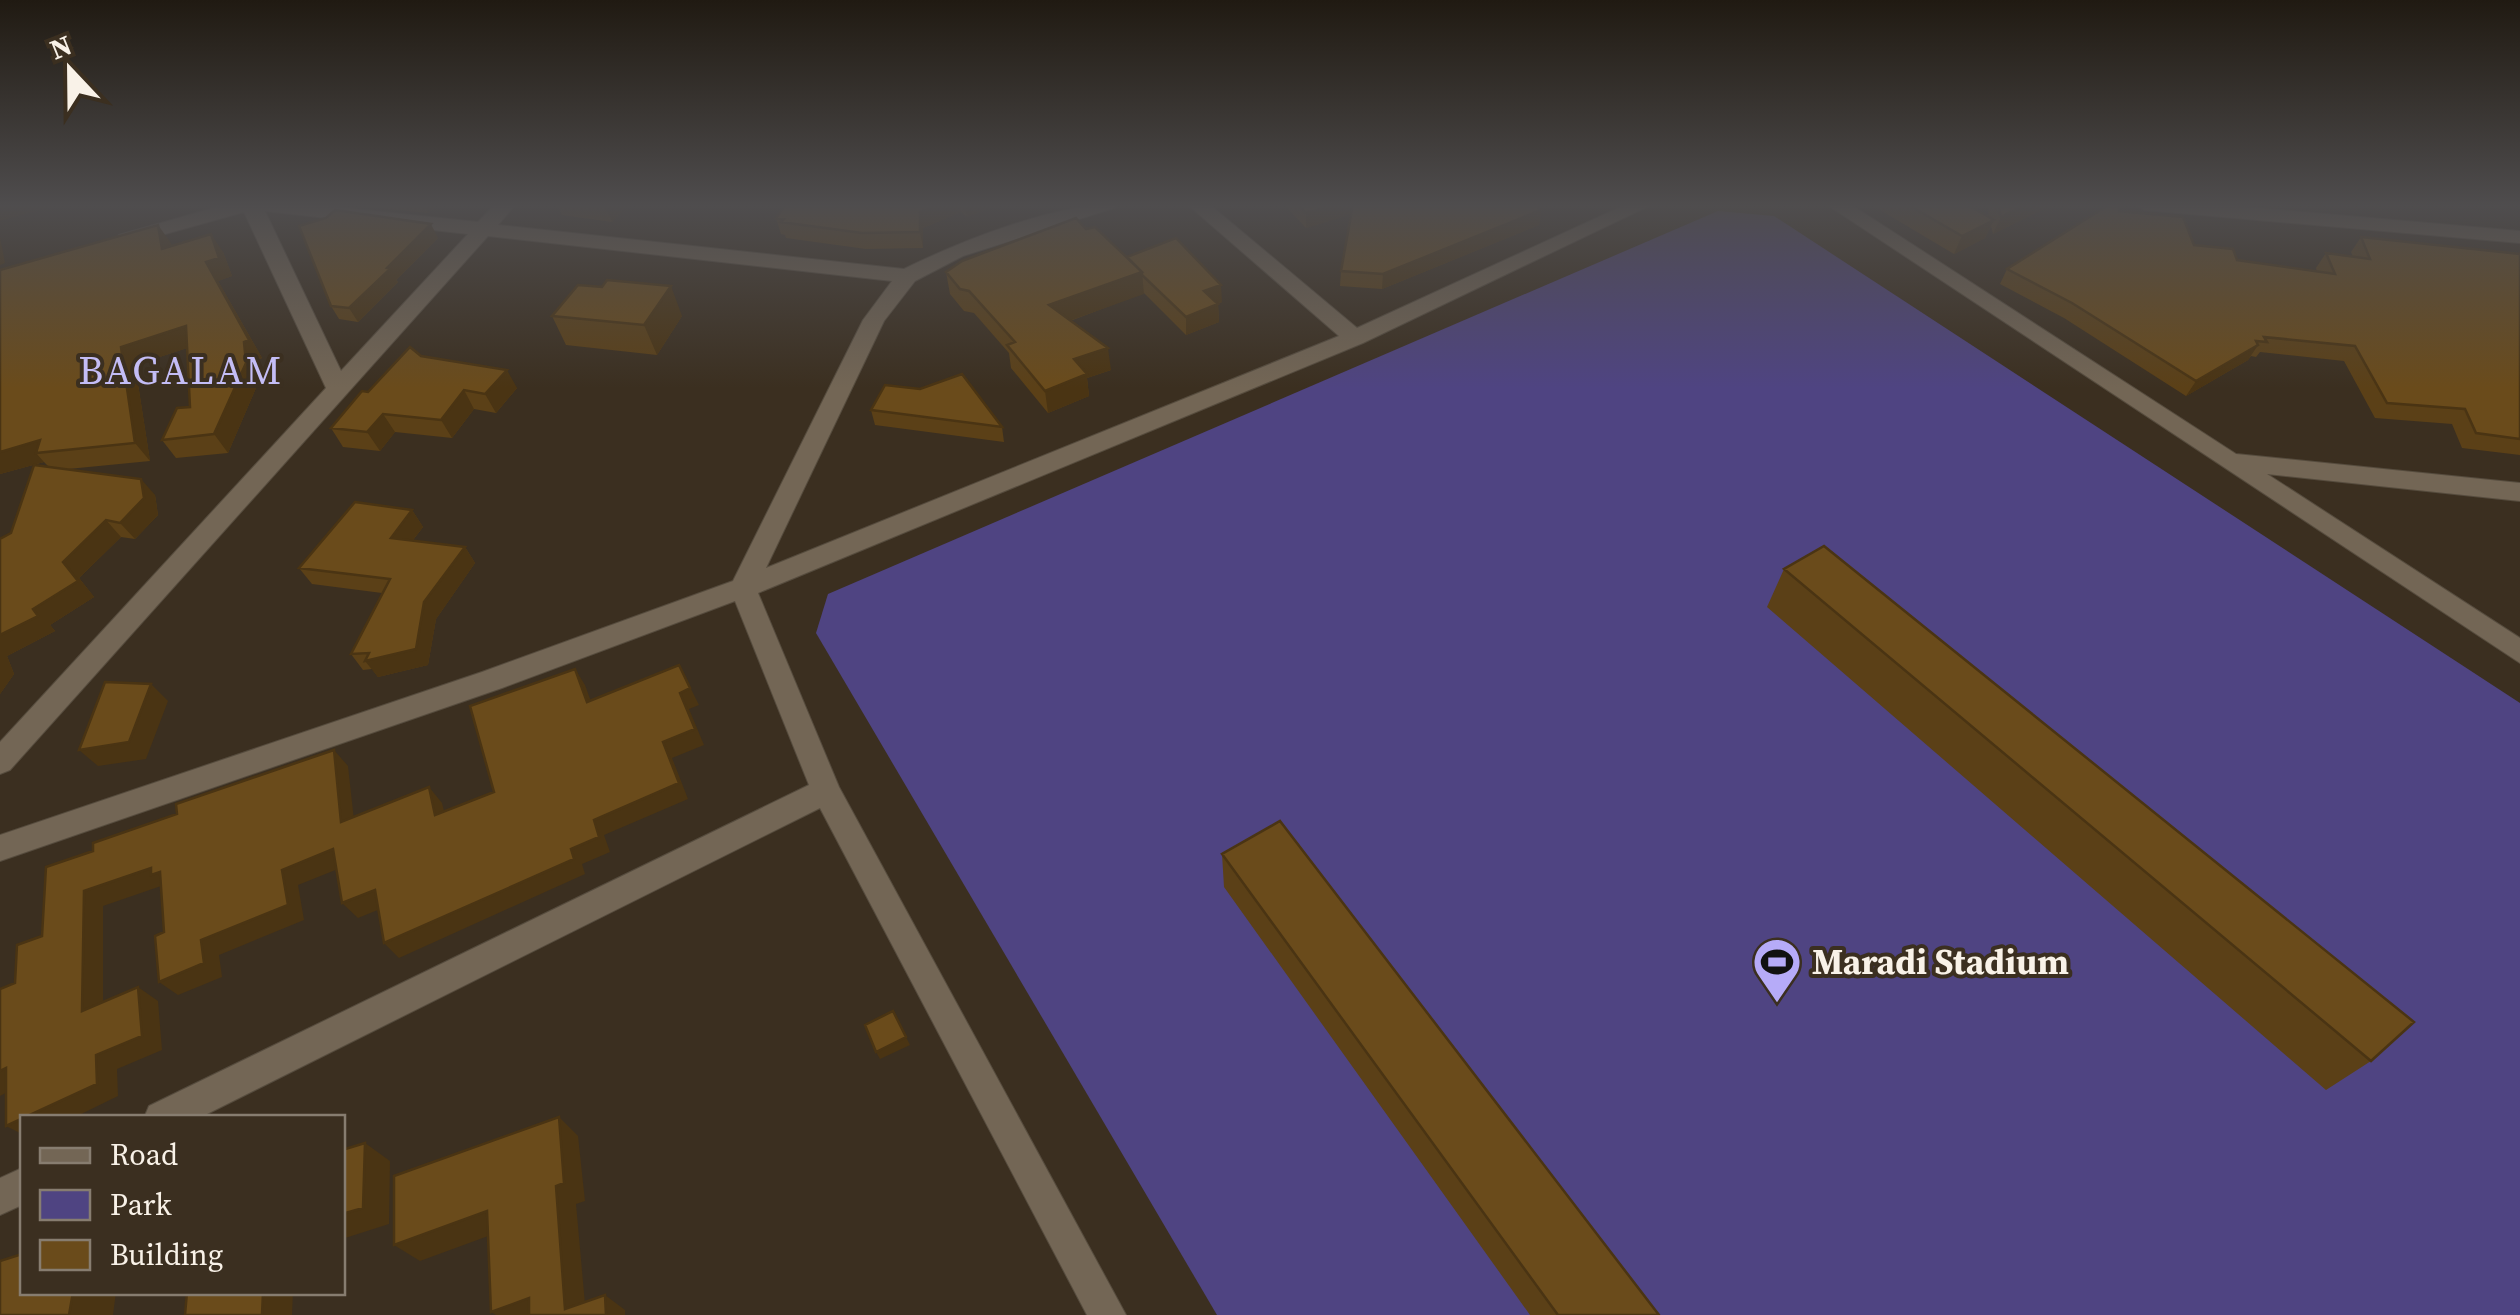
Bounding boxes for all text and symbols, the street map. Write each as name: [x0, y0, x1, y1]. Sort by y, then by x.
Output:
north arrow: [20, 20, 120, 120]
text: N: [44, 25, 77, 68]
district label: BAGALAM: [78, 343, 284, 397]
sports icon: Maradi Stadium: [1751, 936, 1803, 1004]
place label: Maradi Stadium: [1812, 938, 2069, 986]
legend: [20, 1115, 345, 1295]
text: Road: [110, 1134, 178, 1175]
text: Park: [110, 1184, 172, 1225]
text: Building: [110, 1234, 223, 1275]

